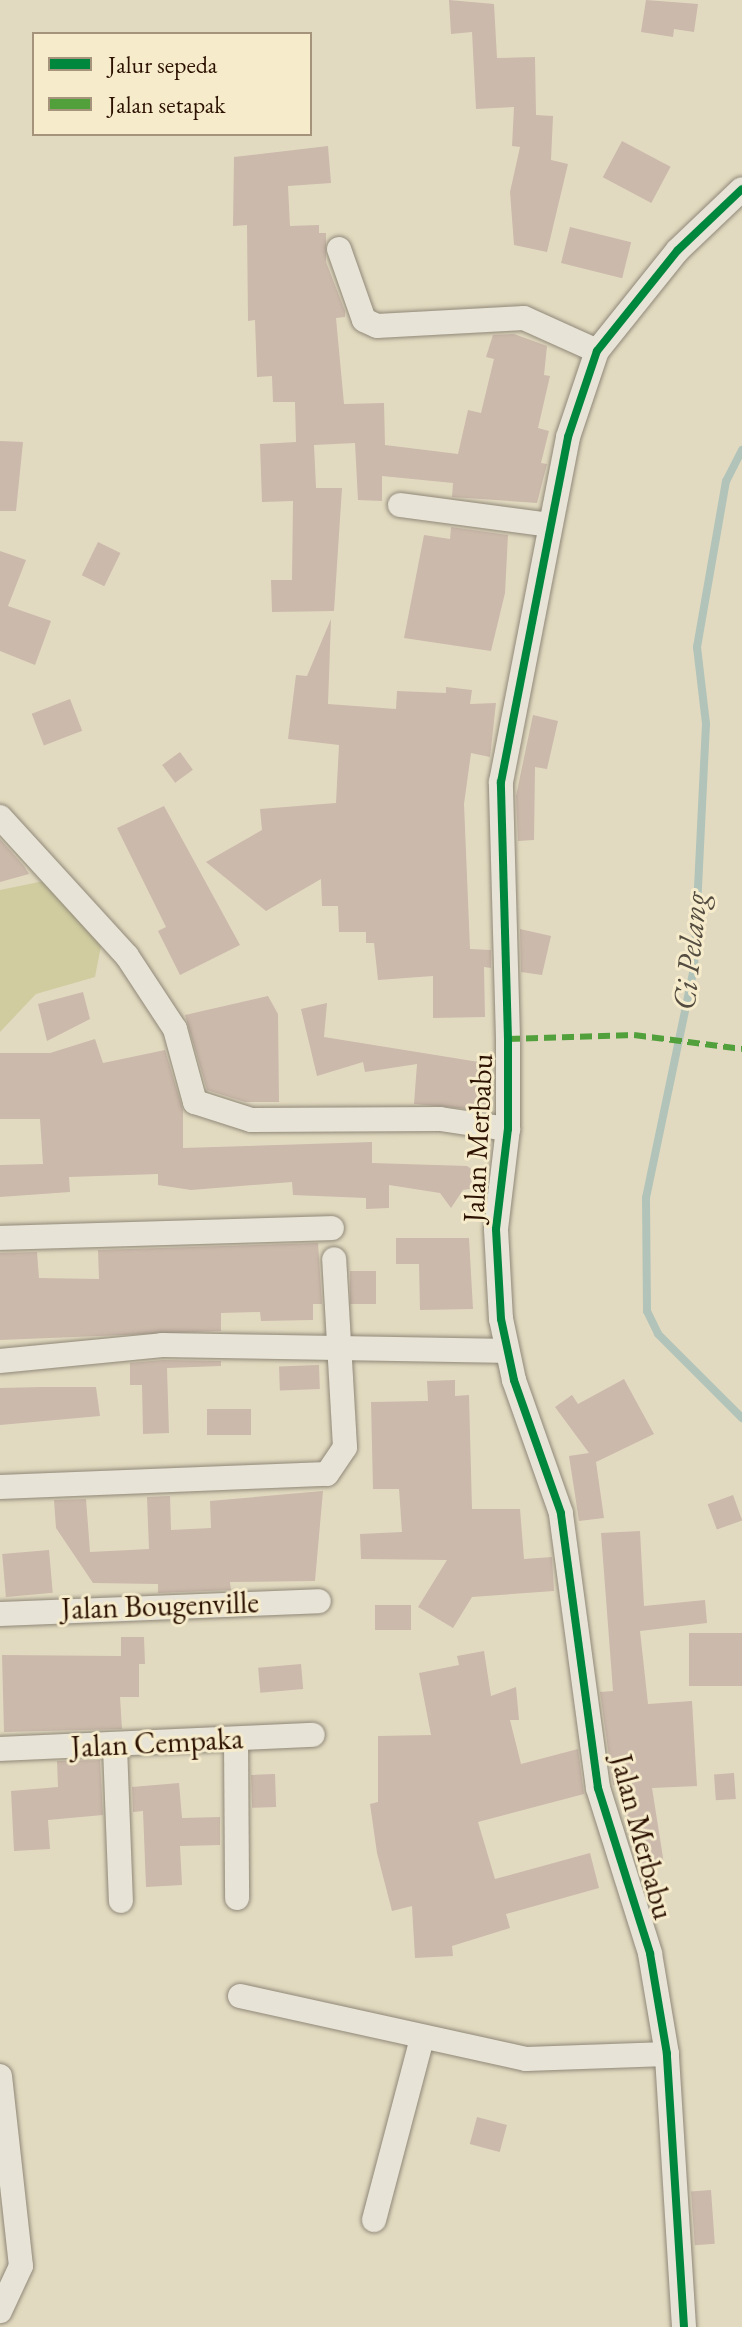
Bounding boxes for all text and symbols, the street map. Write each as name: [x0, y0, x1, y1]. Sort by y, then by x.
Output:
legend: [32, 32, 312, 136]
text: Jalur sepeda: [108, 49, 217, 80]
text: Jalan setapak: [108, 89, 226, 120]
water label: Ci Pelang: [665, 890, 715, 1012]
street label: Jalan Merbabu: [456, 1052, 500, 1224]
street label: Jalan Bougenville: [60, 1585, 260, 1627]
street label: Jalan Cempaka: [70, 1721, 244, 1765]
street label: Jalan Merbabu: [603, 1751, 681, 1923]

